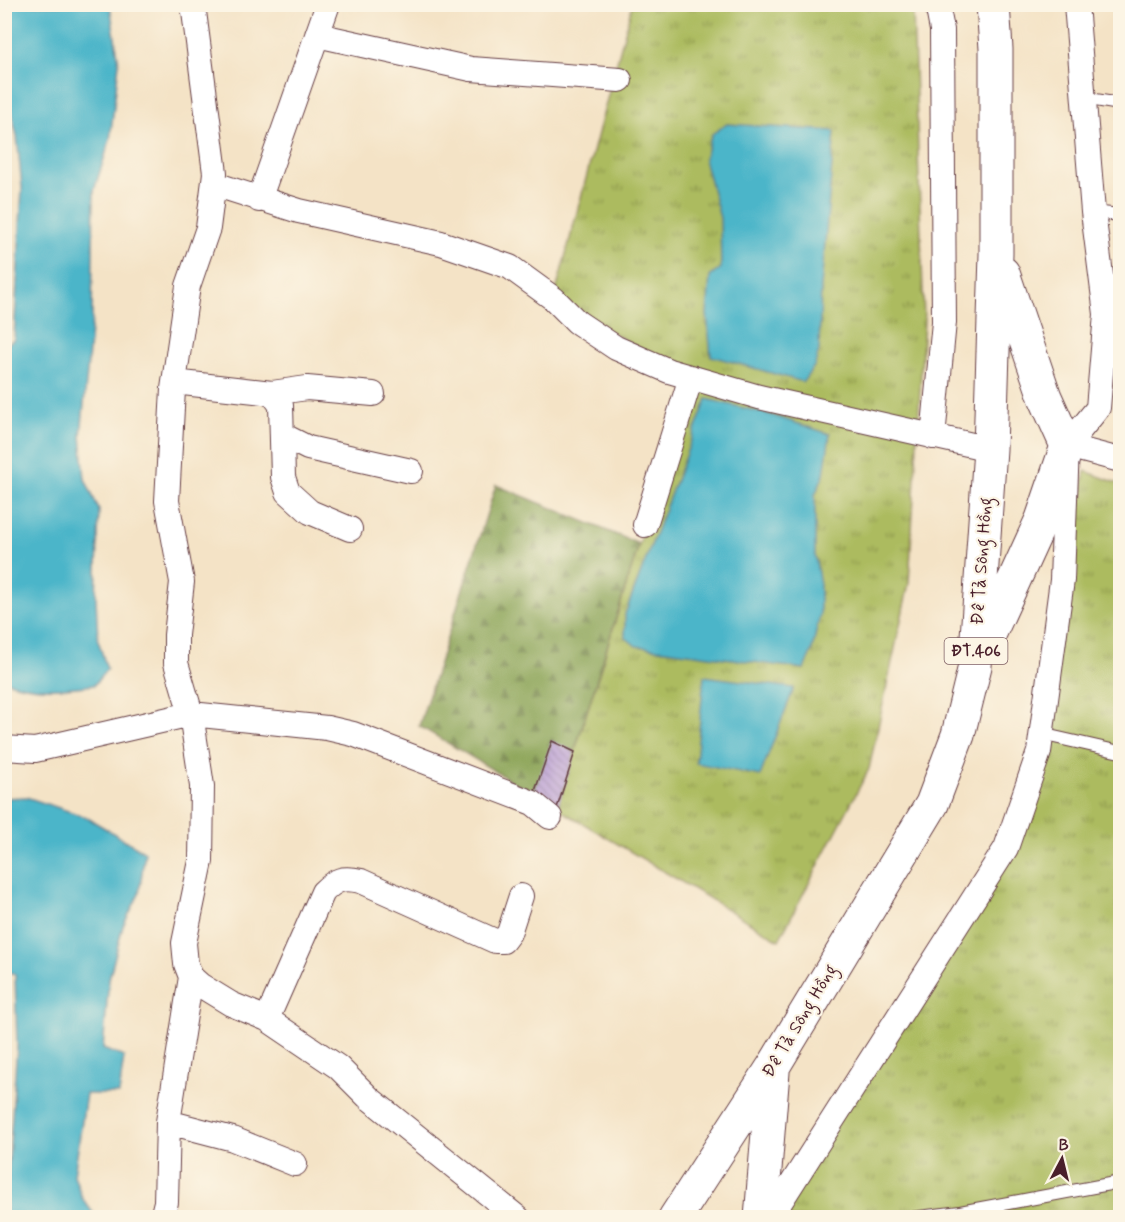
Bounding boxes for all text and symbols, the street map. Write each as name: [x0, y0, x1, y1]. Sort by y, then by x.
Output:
street label: Đê Tả Sông Hồng: [966, 496, 1000, 626]
road number: ĐT.406: [944, 638, 1008, 664]
street label: Đê Tả Sông Hồng: [757, 960, 845, 1083]
north arrow: [1032, 1129, 1092, 1189]
text: B: [1057, 1135, 1070, 1157]

